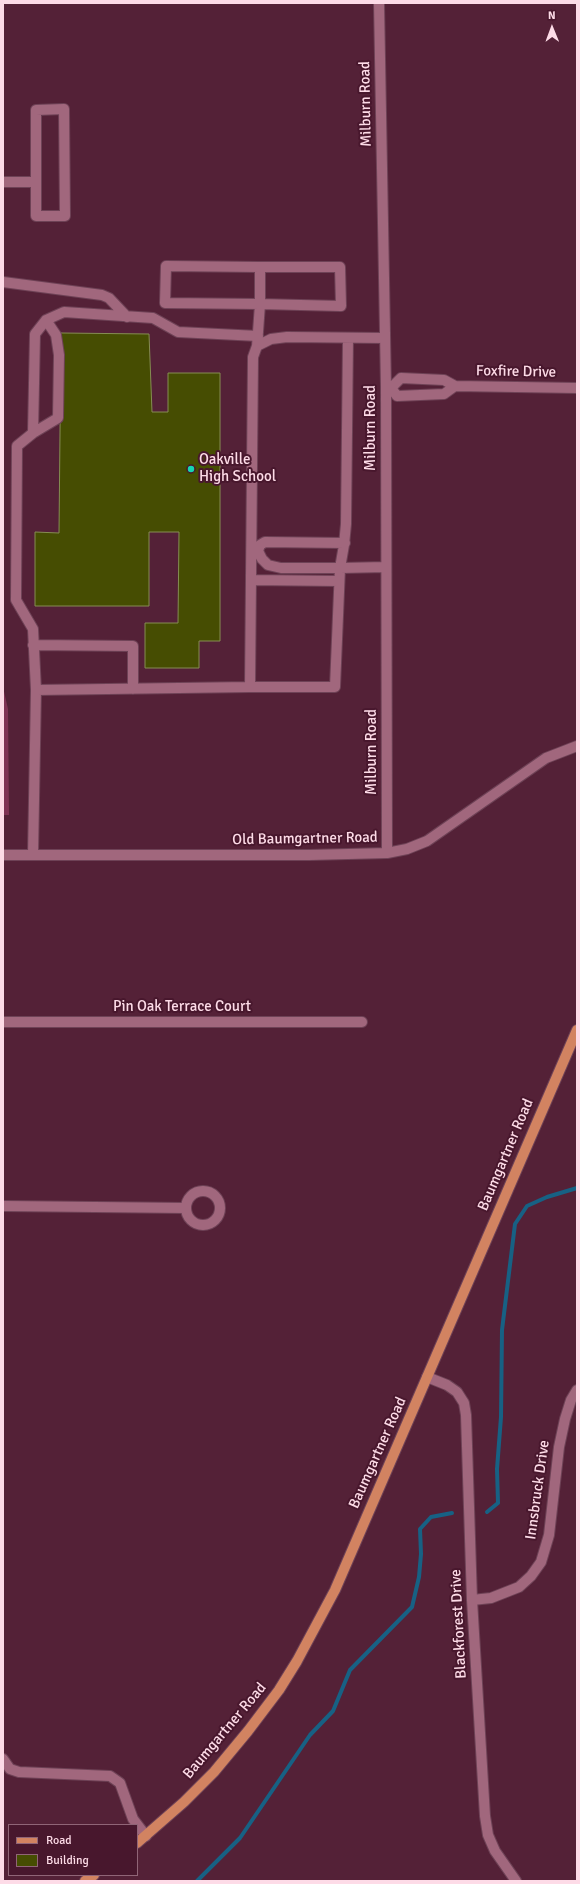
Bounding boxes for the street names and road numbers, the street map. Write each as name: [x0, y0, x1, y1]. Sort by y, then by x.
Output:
street label: Milburn Road: [356, 61, 376, 147]
street label: Foxfire Drive: [476, 362, 556, 382]
street label: Milburn Road: [362, 385, 380, 471]
street label: Milburn Road: [363, 709, 381, 795]
street label: Old Baumgartner Road: [232, 829, 378, 849]
street label: Pin Oak Terrace Court: [113, 998, 251, 1016]
street label: Baumgartner Road: [474, 1096, 538, 1214]
street label: Baumgartner Road: [345, 1394, 411, 1512]
street label: Innsbruck Drive: [522, 1439, 554, 1541]
street label: Blackforest Drive: [447, 1569, 471, 1679]
street label: Baumgartner Road: [180, 1679, 270, 1783]

